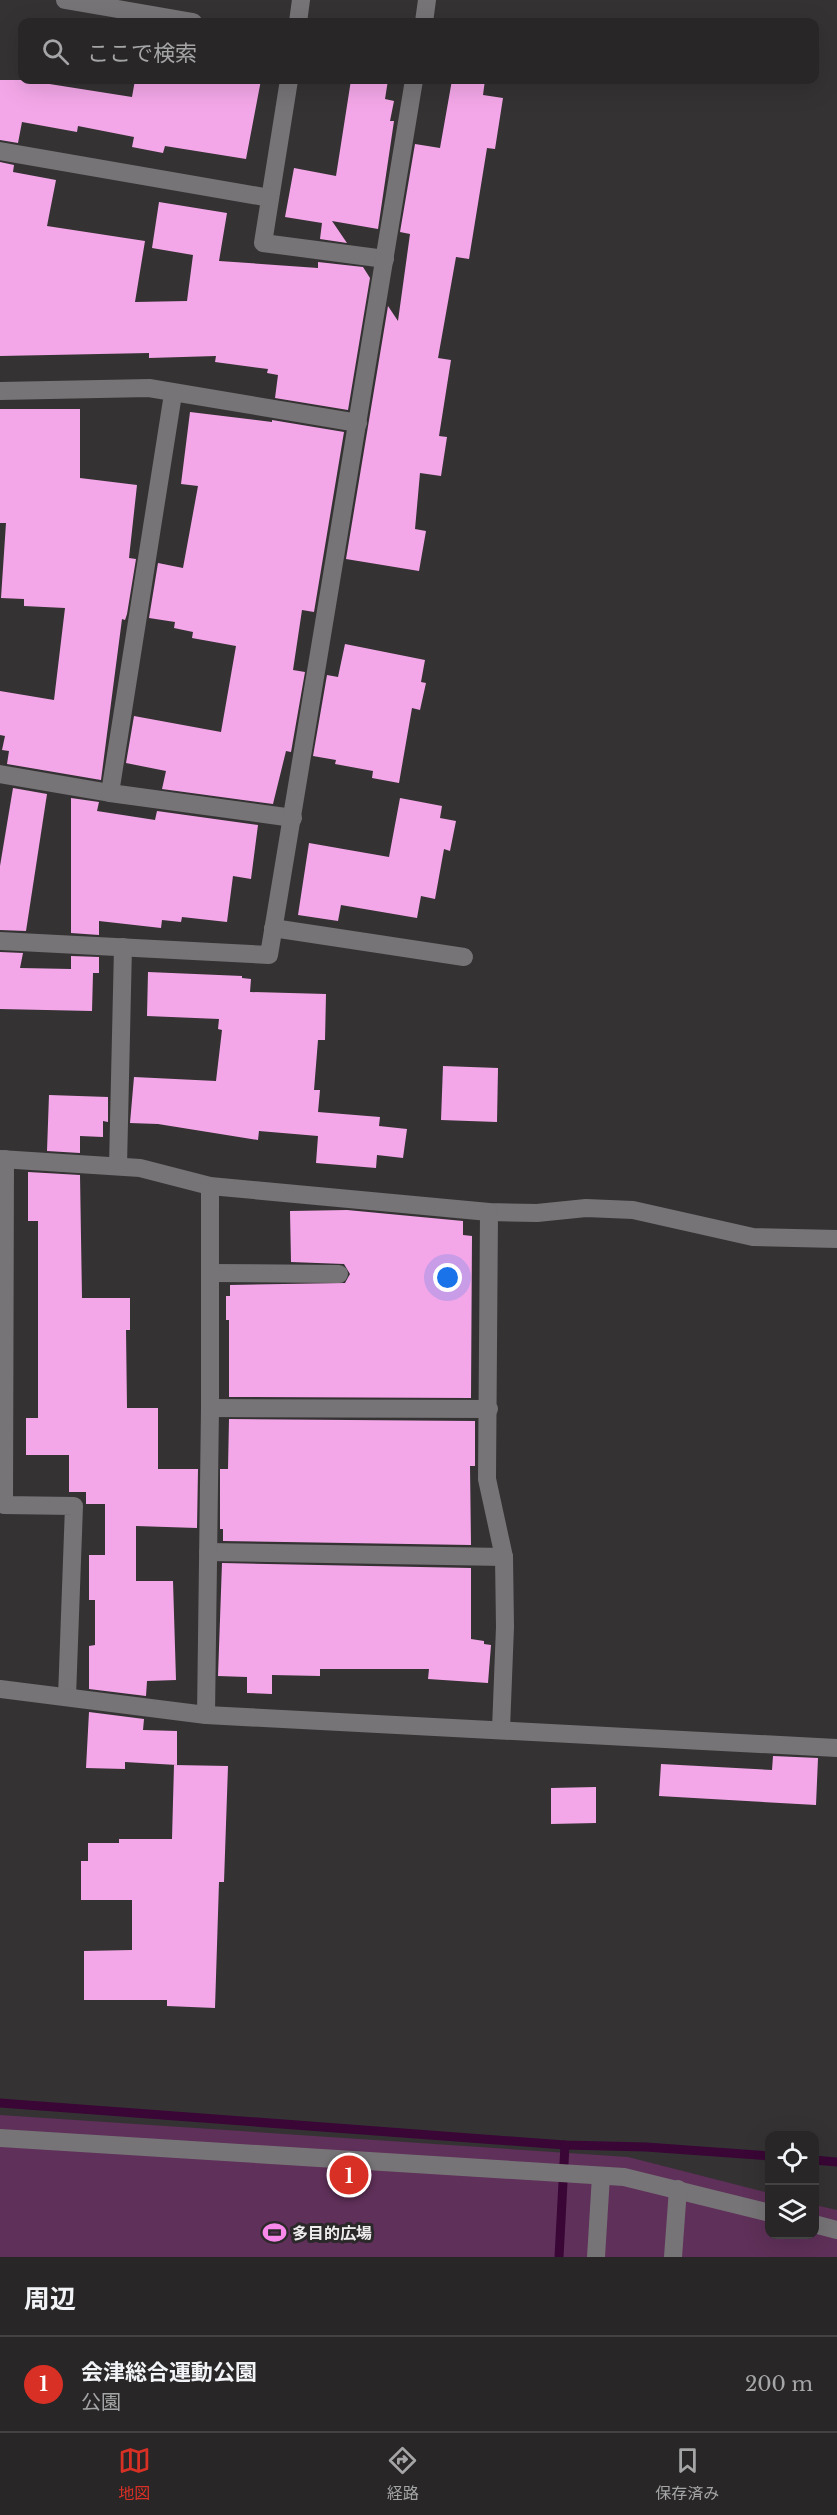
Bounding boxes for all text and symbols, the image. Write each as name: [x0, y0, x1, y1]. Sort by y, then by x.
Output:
search box: [18, 18, 819, 84]
icon: search: [39, 35, 72, 68]
text: ここで検索: [87, 40, 197, 67]
your location: [433, 1263, 462, 1292]
map controls: [765, 2131, 819, 2239]
button: locate: [765, 2131, 819, 2185]
pin: 1: [330, 2152, 368, 2198]
button: layers: [765, 2185, 819, 2239]
sports icon: 多目的広場: [261, 2220, 287, 2246]
place label: 多目的広場: [292, 2223, 372, 2243]
text: 周辺: [24, 2283, 76, 2315]
text: 会津総合運動公園: [81, 2359, 257, 2386]
text: 1: [39, 2372, 48, 2396]
text: 200 m: [745, 2372, 813, 2396]
text: 公園: [81, 2390, 121, 2414]
tab: 地図: [118, 2444, 151, 2504]
tab: 経路: [386, 2444, 419, 2504]
tab: 保存済み: [655, 2444, 719, 2504]

